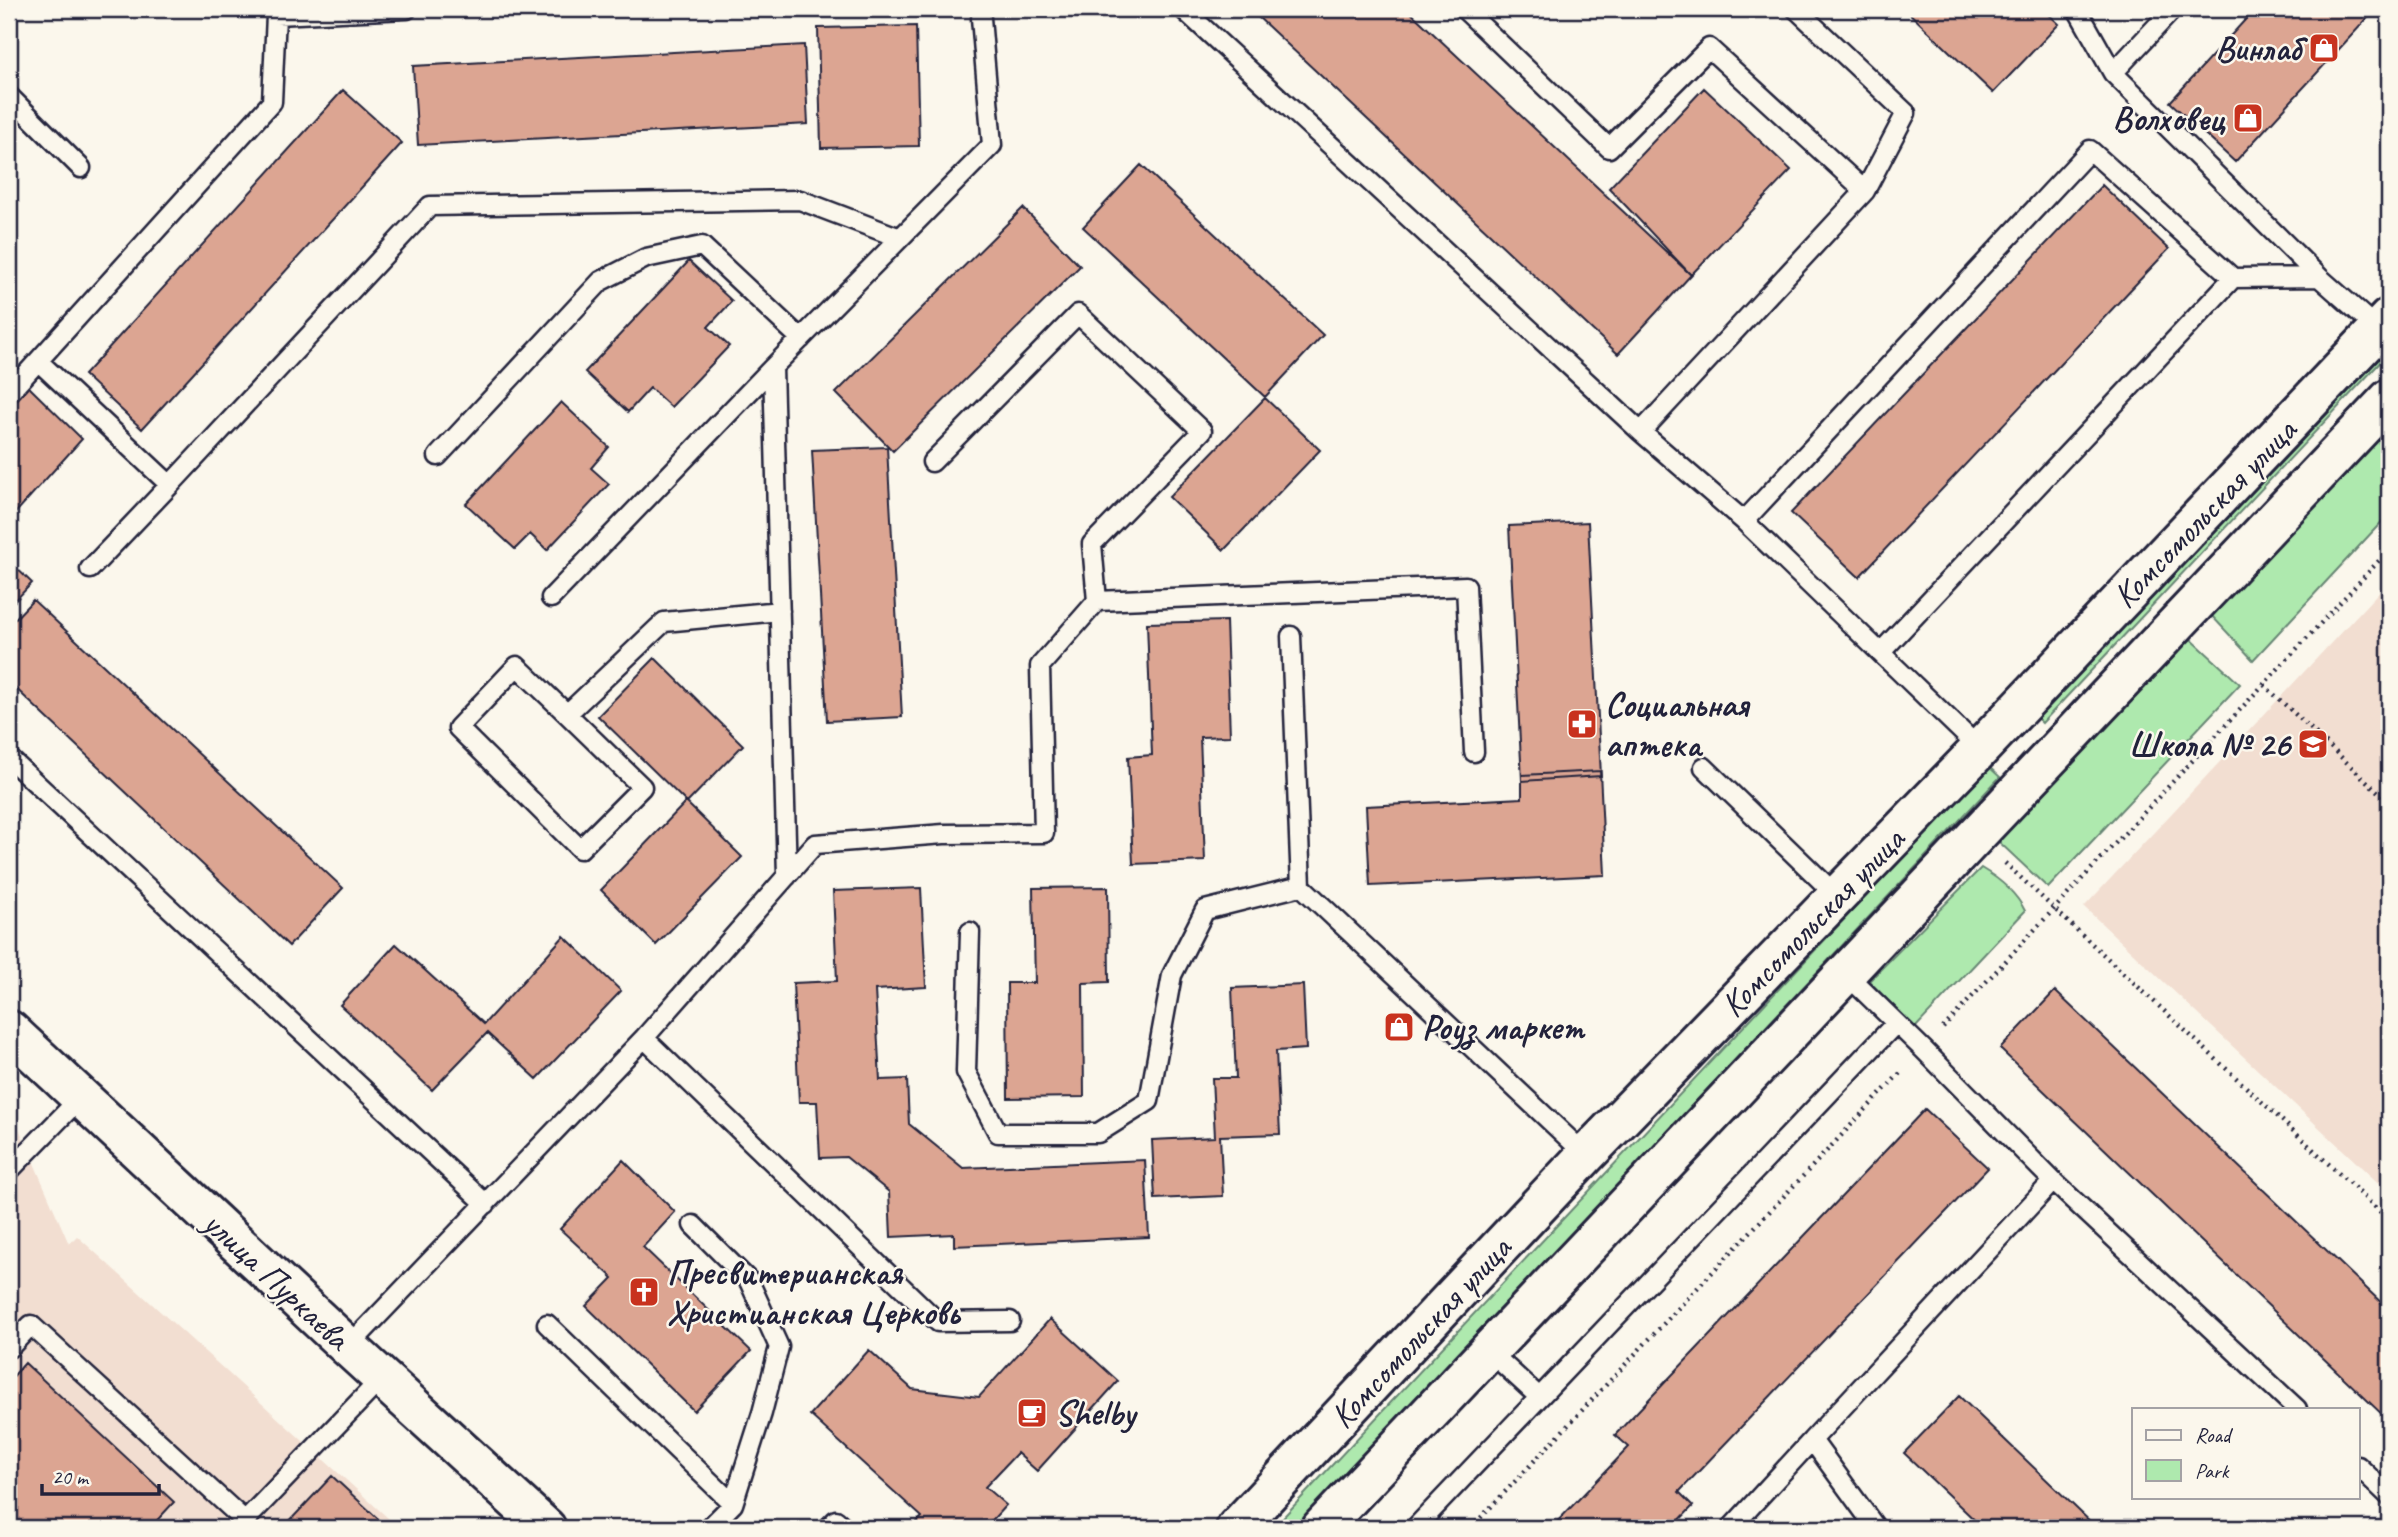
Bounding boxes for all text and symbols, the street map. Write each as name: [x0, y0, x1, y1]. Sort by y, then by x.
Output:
place label: Винлаб: [2215, 26, 2308, 71]
shop icon: Винлаб: [2307, 31, 2341, 65]
place label: Волховец: [2113, 96, 2226, 141]
shop icon: Волховец: [2231, 101, 2265, 135]
street label: Комсомольская улица: [2103, 408, 2308, 618]
place label: Социальная аптека: [1605, 682, 1751, 767]
pharmacy icon: Социальная аптека: [1565, 707, 1599, 741]
place label: Школа № 26: [2128, 722, 2293, 767]
school or university icon: Школа № 26: [2296, 727, 2330, 761]
street label: Комсомольская улица: [1711, 817, 1916, 1027]
place label: Роуз маркет: [1422, 1005, 1586, 1050]
shop icon: Роуз маркет: [1382, 1010, 1416, 1044]
street label: улица Пуркаева: [192, 1200, 362, 1362]
street label: Комсомольская улица: [1320, 1225, 1522, 1438]
place label: Пресвитерианская Христианская Церковь: [667, 1250, 961, 1335]
church icon: Пресвитерианская Христианская Церковь: [627, 1275, 661, 1309]
place label: Shelby: [1055, 1391, 1138, 1436]
cafe icon: Shelby: [1015, 1396, 1049, 1430]
legend: [2132, 1408, 2360, 1498]
text: Road: [2195, 1422, 2234, 1448]
scale bar: [42, 1453, 159, 1497]
text: Park: [2195, 1458, 2230, 1484]
text: 20 m: [52, 1464, 90, 1490]

